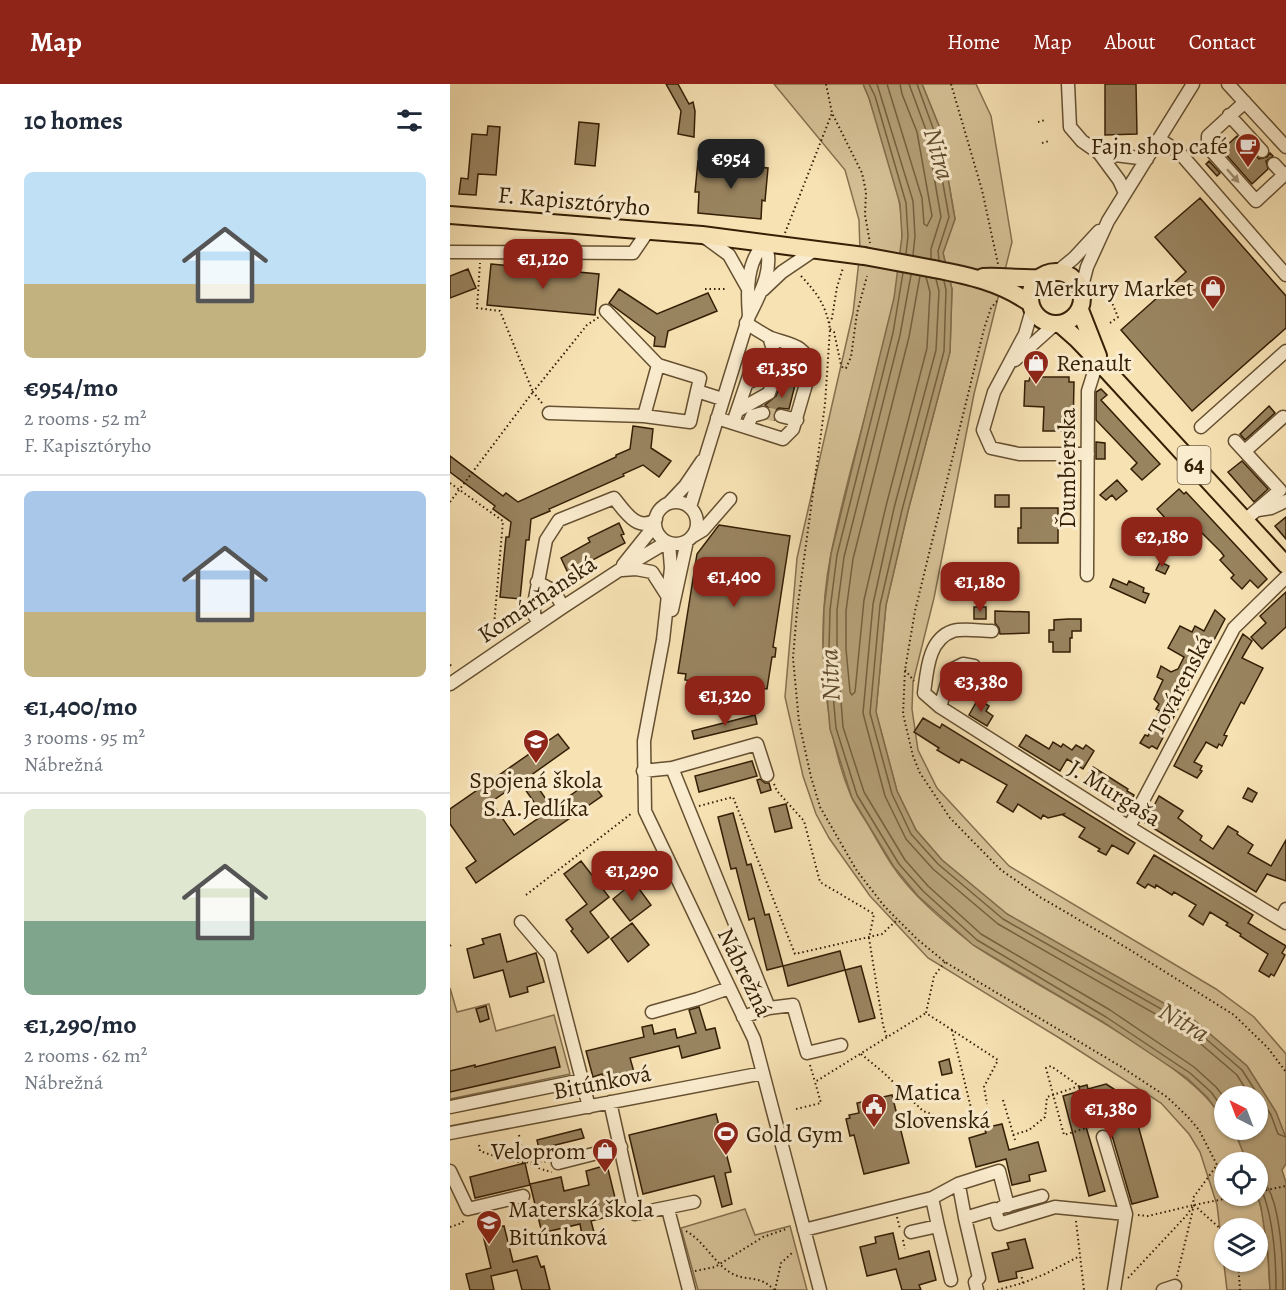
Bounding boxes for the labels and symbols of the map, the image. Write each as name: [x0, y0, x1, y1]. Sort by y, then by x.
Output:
water label: Nitra: [915, 124, 963, 184]
place label: Fajn shop café: [1090, 130, 1228, 162]
cafe icon: Fajn shop café: [1233, 131, 1263, 169]
pin: €954: [695, 139, 767, 190]
one-way arrow: [1226, 168, 1239, 183]
street label: F. Kapisztóryho: [497, 178, 652, 224]
pin: €1,120: [494, 239, 592, 290]
place label: Merkury Market: [1034, 272, 1194, 304]
shop icon: Merkury Market: [1198, 273, 1228, 311]
place label: Renault: [1056, 347, 1132, 379]
pin: €1,350: [733, 348, 831, 399]
shop icon: Renault: [1021, 348, 1051, 386]
street label: Ďumbierska: [1051, 407, 1083, 529]
road number: 64: [1178, 446, 1210, 484]
pin: €2,180: [1113, 517, 1211, 568]
street label: Komárňanská: [471, 547, 603, 651]
pin: €1,400: [685, 557, 783, 608]
pin: €1,180: [931, 562, 1029, 613]
street label: Továrenská: [1140, 628, 1220, 741]
water label: Nitra: [811, 648, 849, 702]
pin: €3,380: [932, 662, 1030, 713]
pin: €1,320: [676, 676, 774, 727]
school or university icon: Spojená škola S.A.Jedlíka: [521, 727, 551, 765]
street label: J. Murgaša: [1063, 752, 1168, 834]
place label: Spojená škola S.A.Jedlíka: [469, 764, 603, 824]
pin: €1,290: [583, 851, 681, 902]
street label: Nábrežná: [710, 922, 781, 1023]
water label: Nitra: [1152, 993, 1216, 1051]
street label: Bitúnková: [550, 1057, 655, 1107]
place label: Matica Slovenská: [894, 1076, 991, 1136]
north arrow: [1214, 1086, 1268, 1140]
pin: €1,380: [1062, 1089, 1160, 1140]
public building icon: Matica Slovenská: [859, 1091, 889, 1129]
place label: Gold Gym: [746, 1118, 843, 1150]
sports icon: Gold Gym: [711, 1119, 741, 1157]
place label: Veloprom: [490, 1135, 586, 1167]
shop icon: Veloprom: [590, 1136, 620, 1174]
place label: Materská škola Bitúnková: [508, 1193, 655, 1253]
school or university icon: Materská škola Bitúnková: [474, 1208, 504, 1246]

